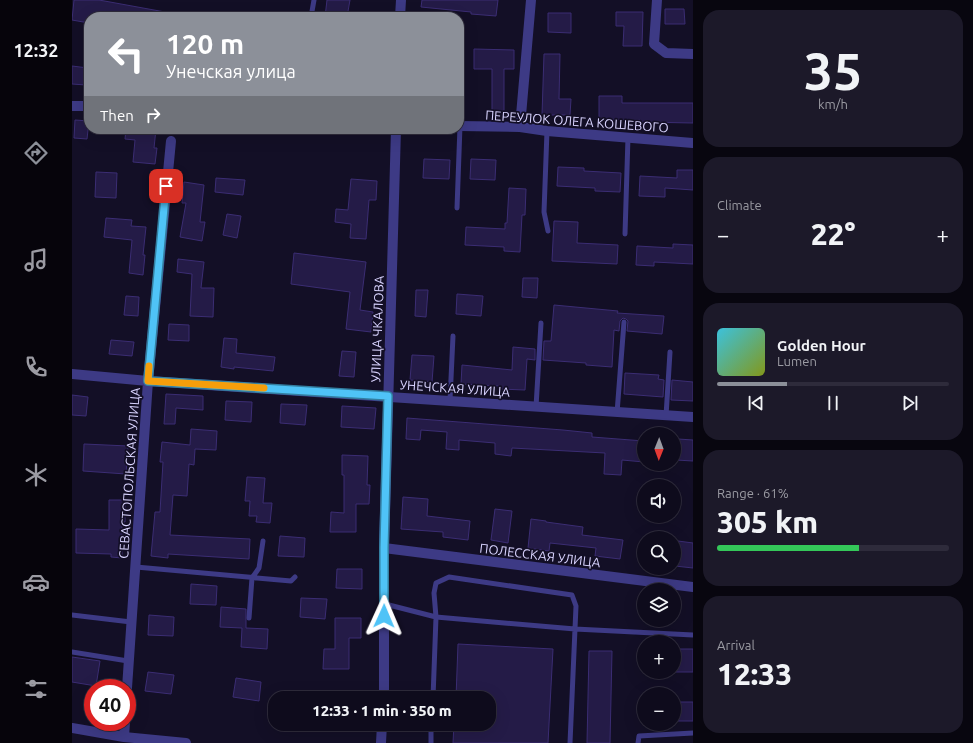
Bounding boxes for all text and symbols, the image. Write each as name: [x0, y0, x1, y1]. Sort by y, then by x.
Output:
icon: left: [100, 28, 152, 80]
text: 120 m: [166, 28, 244, 59]
text: 12:32: [13, 40, 59, 60]
text: 35: [804, 42, 862, 100]
text: Унечская улица: [166, 61, 296, 81]
text: km/h: [818, 97, 848, 111]
icon: right: [142, 104, 164, 126]
text: Then: [100, 107, 134, 124]
street label: ПЕРЕУЛОК ОЛЕГА КОШЕВОГО: [485, 108, 669, 134]
icon: directions: [22, 139, 50, 167]
pin: [149, 169, 183, 203]
icon: arrive: [155, 175, 177, 197]
text: Climate: [717, 198, 762, 212]
text: 22°: [811, 217, 855, 251]
text: −: [717, 222, 729, 247]
text: +: [937, 222, 949, 247]
icon: music: [22, 246, 50, 274]
street label: УЛИЦА ЧКАЛОВА: [368, 275, 386, 383]
text: Golden Hour: [777, 337, 866, 354]
icon: phone: [22, 353, 50, 381]
text: Lumen: [777, 354, 817, 368]
street label: УНЕЧСКАЯ УЛИЦА: [399, 377, 511, 399]
street label: СЕВАСТОПОЛЬСКАЯ УЛИЦА: [116, 386, 142, 559]
icon: previous: [745, 392, 767, 414]
icon: pause: [822, 392, 844, 414]
icon: next: [899, 392, 921, 414]
north arrow: [637, 427, 681, 471]
map controls: [637, 427, 681, 731]
icon: climate: [22, 461, 50, 489]
button: sound: [637, 479, 681, 523]
text: Range · 61%: [717, 486, 789, 500]
text: 305 km: [717, 505, 818, 539]
button: search: [637, 531, 681, 575]
street label: ПОЛЕССКАЯ УЛИЦА: [479, 541, 602, 569]
icon: car: [22, 568, 50, 596]
button: layers: [637, 583, 681, 627]
position arrow: [363, 595, 405, 637]
button: +: [637, 635, 681, 679]
text: Arrival: [717, 638, 755, 652]
text: 12:33: [717, 657, 792, 691]
icon: filters: [22, 675, 50, 703]
speed limit sign: 40: [84, 679, 136, 731]
button: −: [637, 687, 681, 731]
text: 12:33 · 1 min · 350 m: [312, 702, 452, 719]

